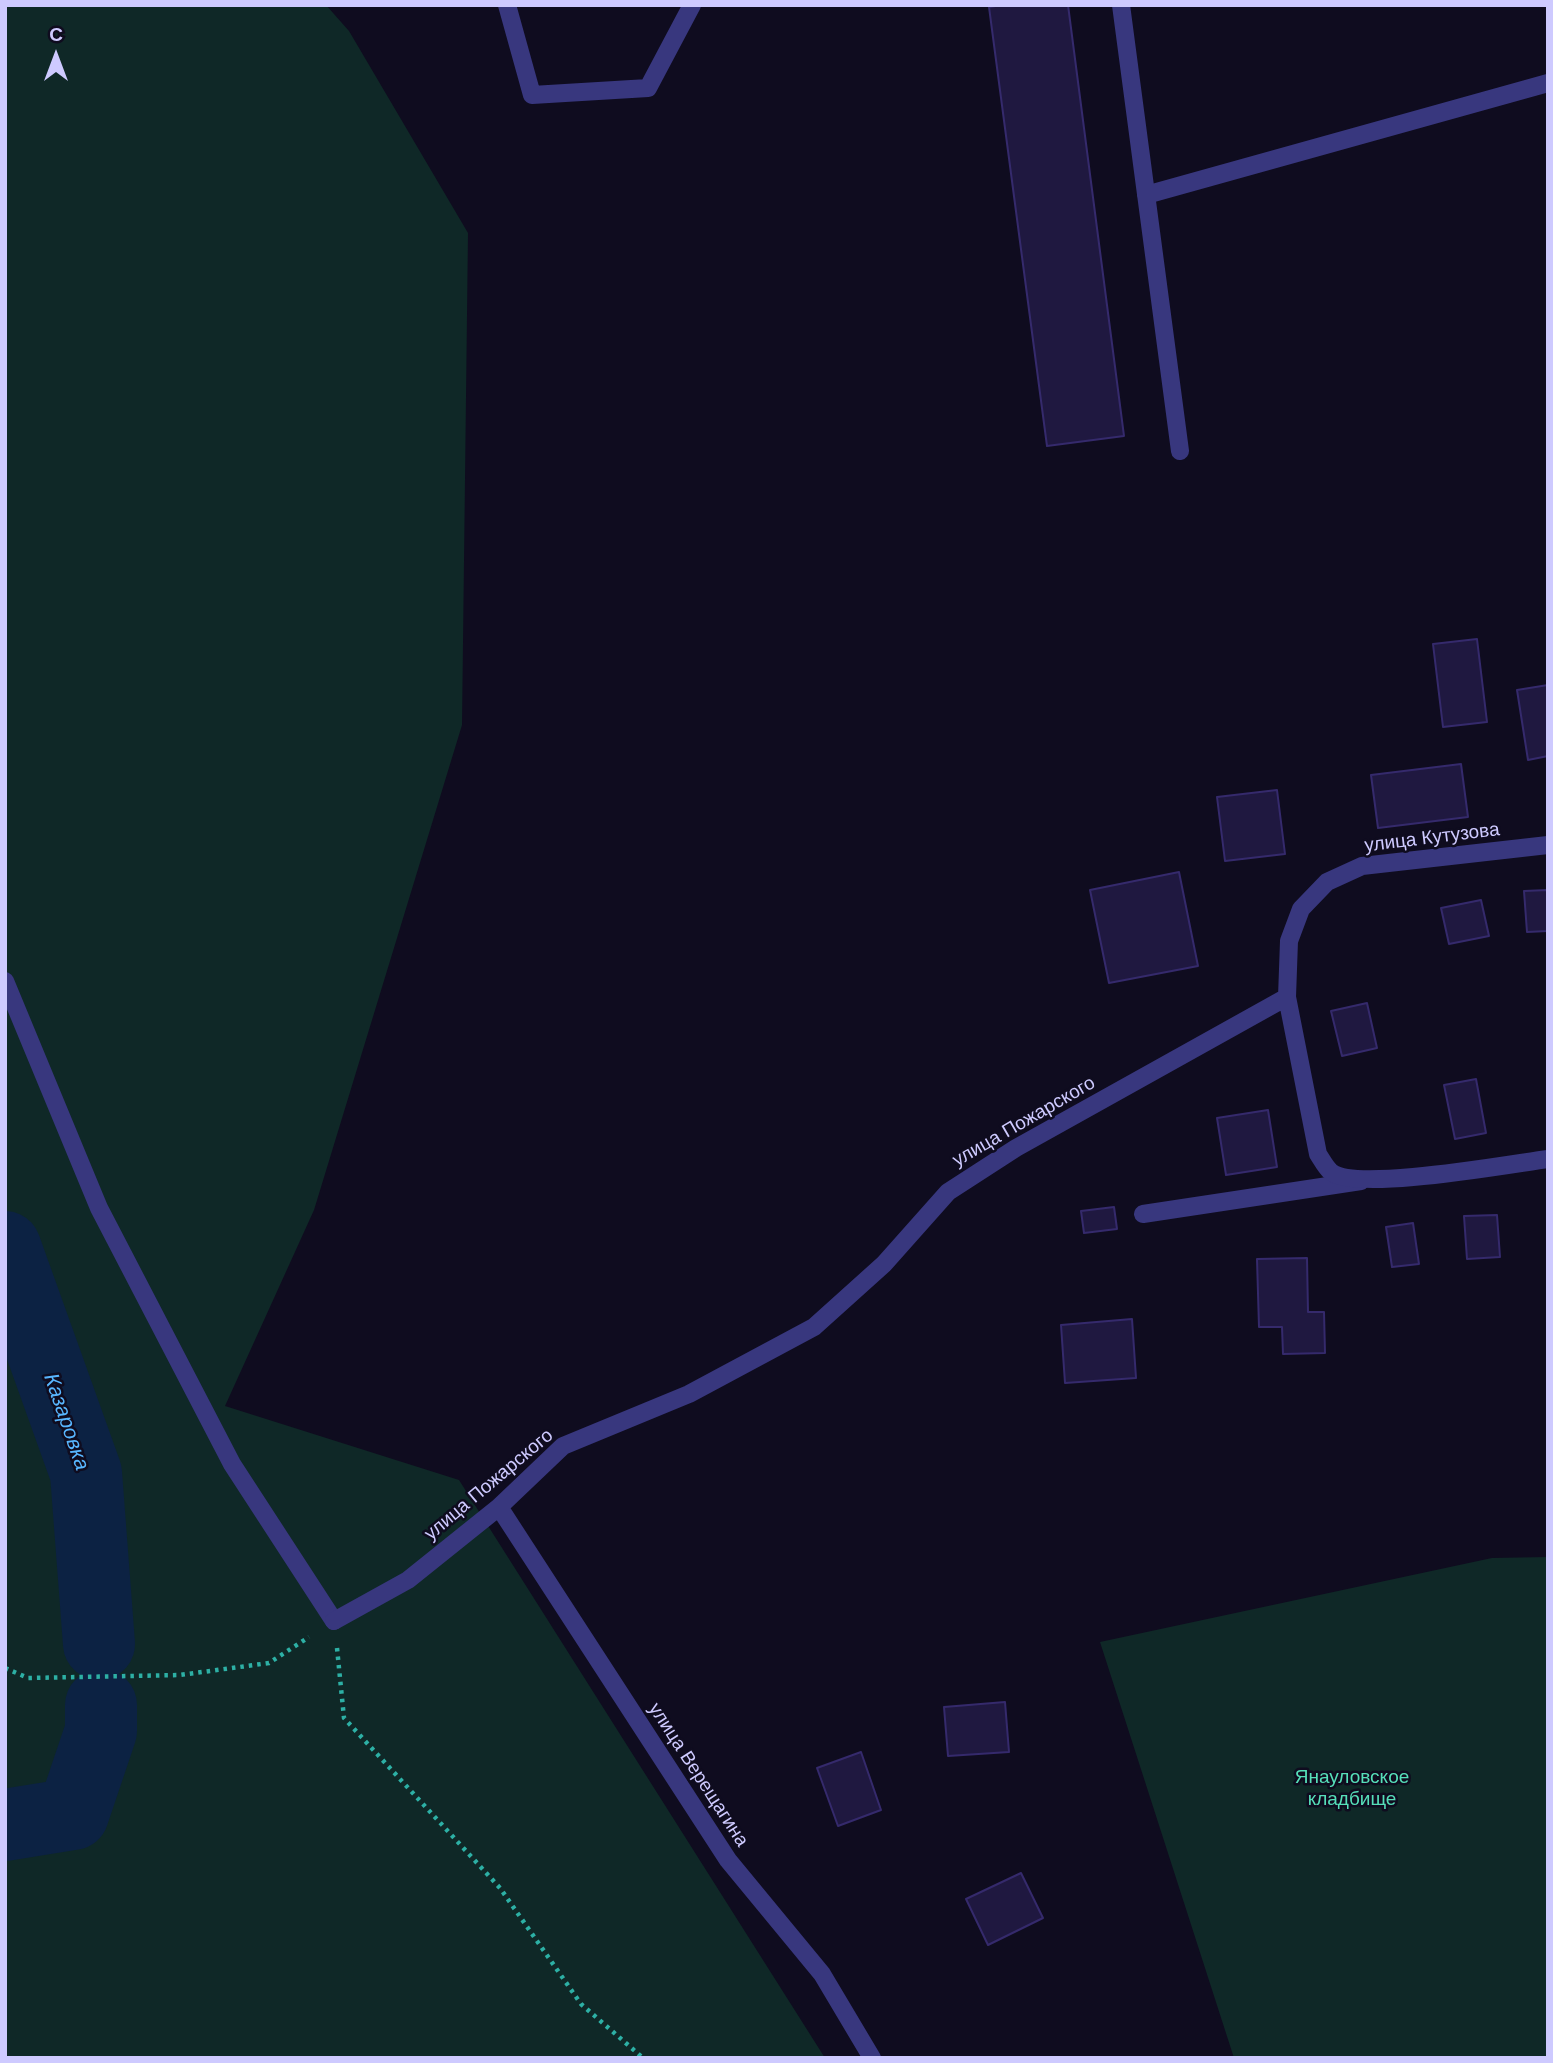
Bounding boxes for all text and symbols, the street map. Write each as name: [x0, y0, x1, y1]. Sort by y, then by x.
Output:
north arrow: [21, 21, 91, 91]
text: С: [49, 24, 63, 45]
street label: улица Кутузова: [1363, 818, 1501, 858]
street label: улица Пожарского: [949, 1072, 1099, 1172]
water label: Казаровка: [38, 1370, 94, 1474]
street label: улица Пожарского: [420, 1425, 558, 1545]
street label: улица Верещагина: [643, 1699, 753, 1851]
park label: Янауловское кладбище: [1295, 1767, 1409, 1811]

